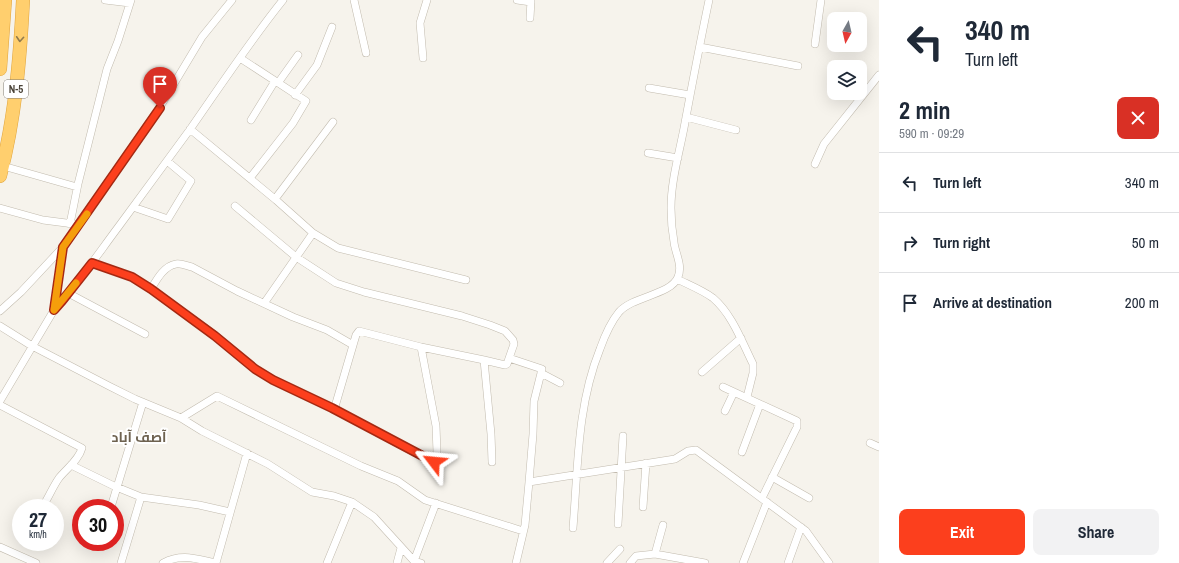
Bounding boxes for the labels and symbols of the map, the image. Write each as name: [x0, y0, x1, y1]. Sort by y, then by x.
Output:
north arrow: [827, 12, 867, 52]
one-way arrow: [16, 36, 25, 42]
pin: [143, 67, 177, 108]
road number: N-5: [4, 80, 28, 98]
district label: آصف آباد: [112, 428, 167, 446]
position arrow: [413, 441, 455, 483]
speed limit sign: 30: [72, 499, 124, 551]

